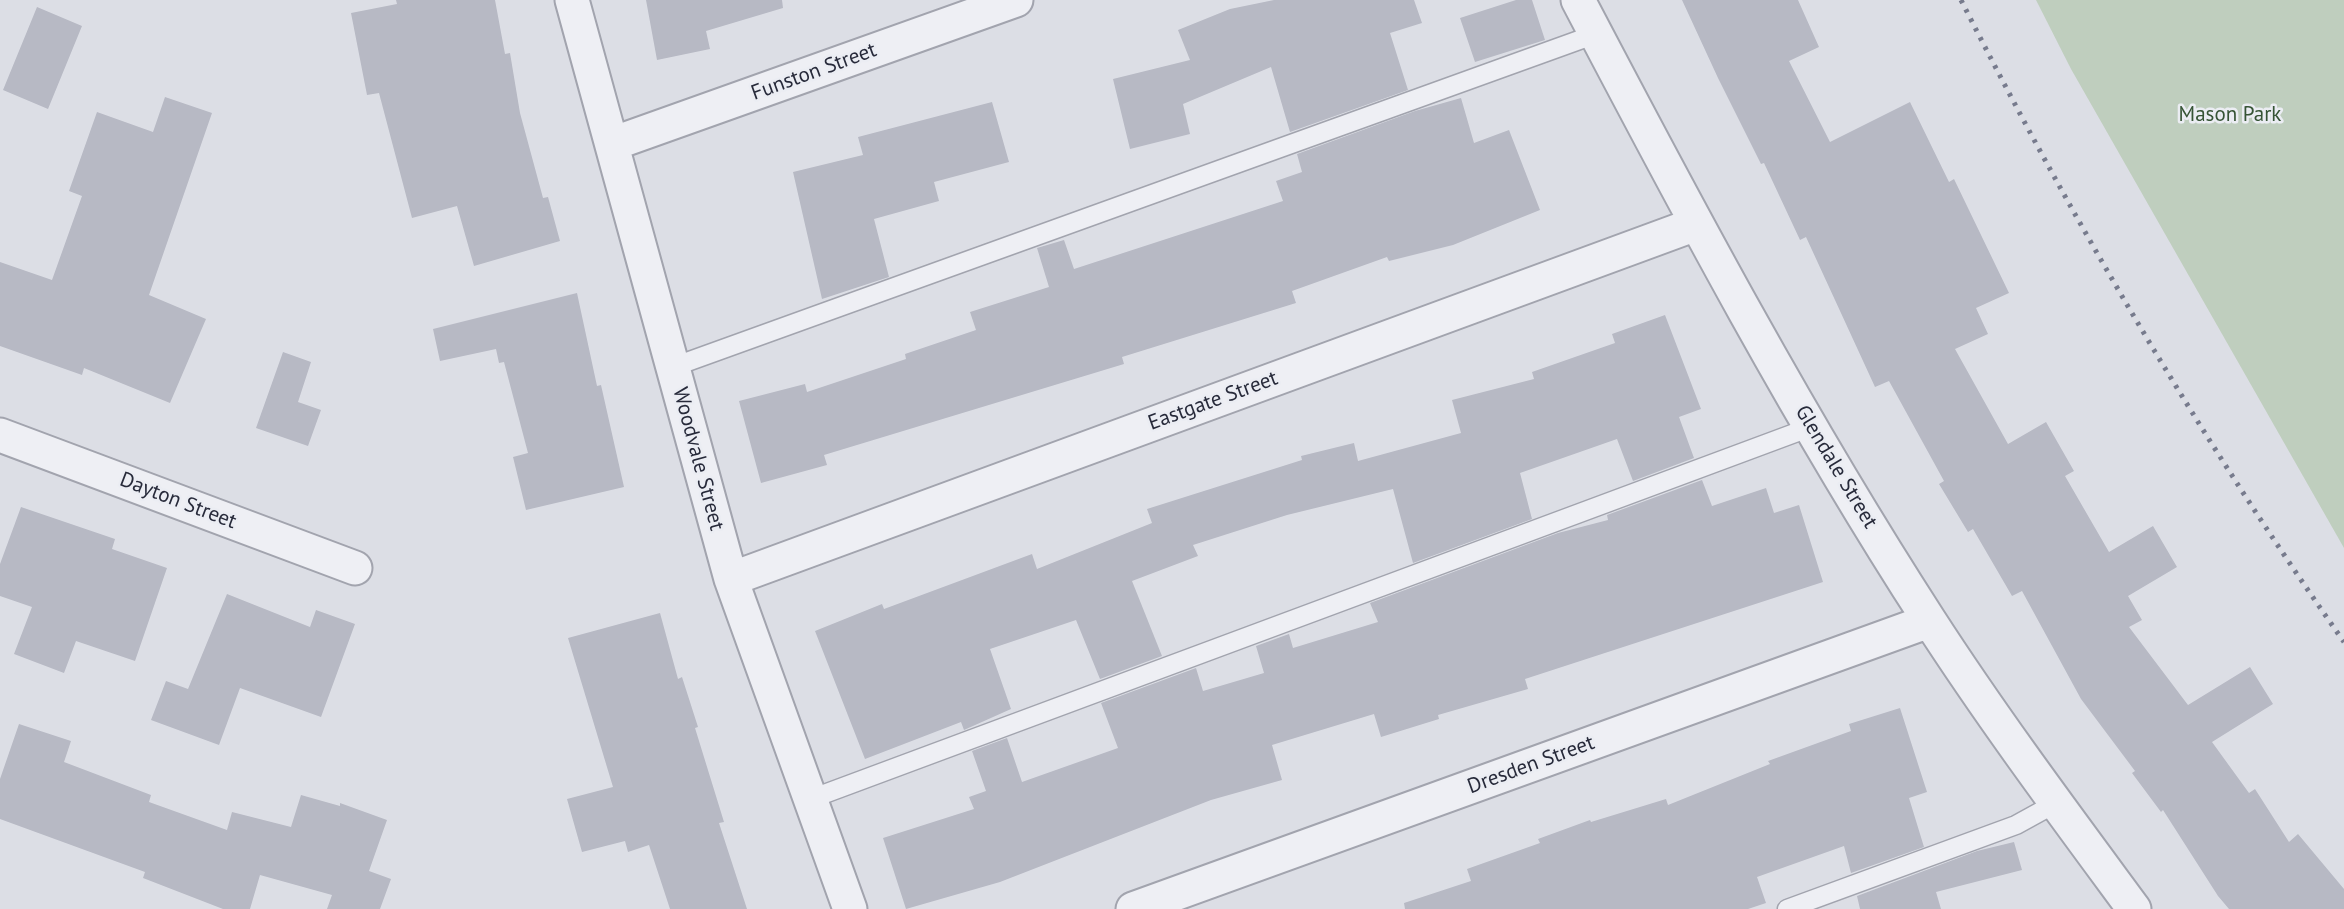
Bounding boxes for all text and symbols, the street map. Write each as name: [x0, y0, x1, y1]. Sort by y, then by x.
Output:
street label: Funston Street: [748, 38, 880, 106]
park label: Mason Park: [2179, 102, 2281, 128]
street label: Eastgate Street: [1145, 366, 1281, 436]
street label: Woodvale Street: [667, 385, 729, 533]
street label: Glendale Street: [1789, 401, 1883, 533]
street label: Dayton Street: [116, 467, 240, 535]
street label: Dresden Street: [1464, 730, 1598, 800]

